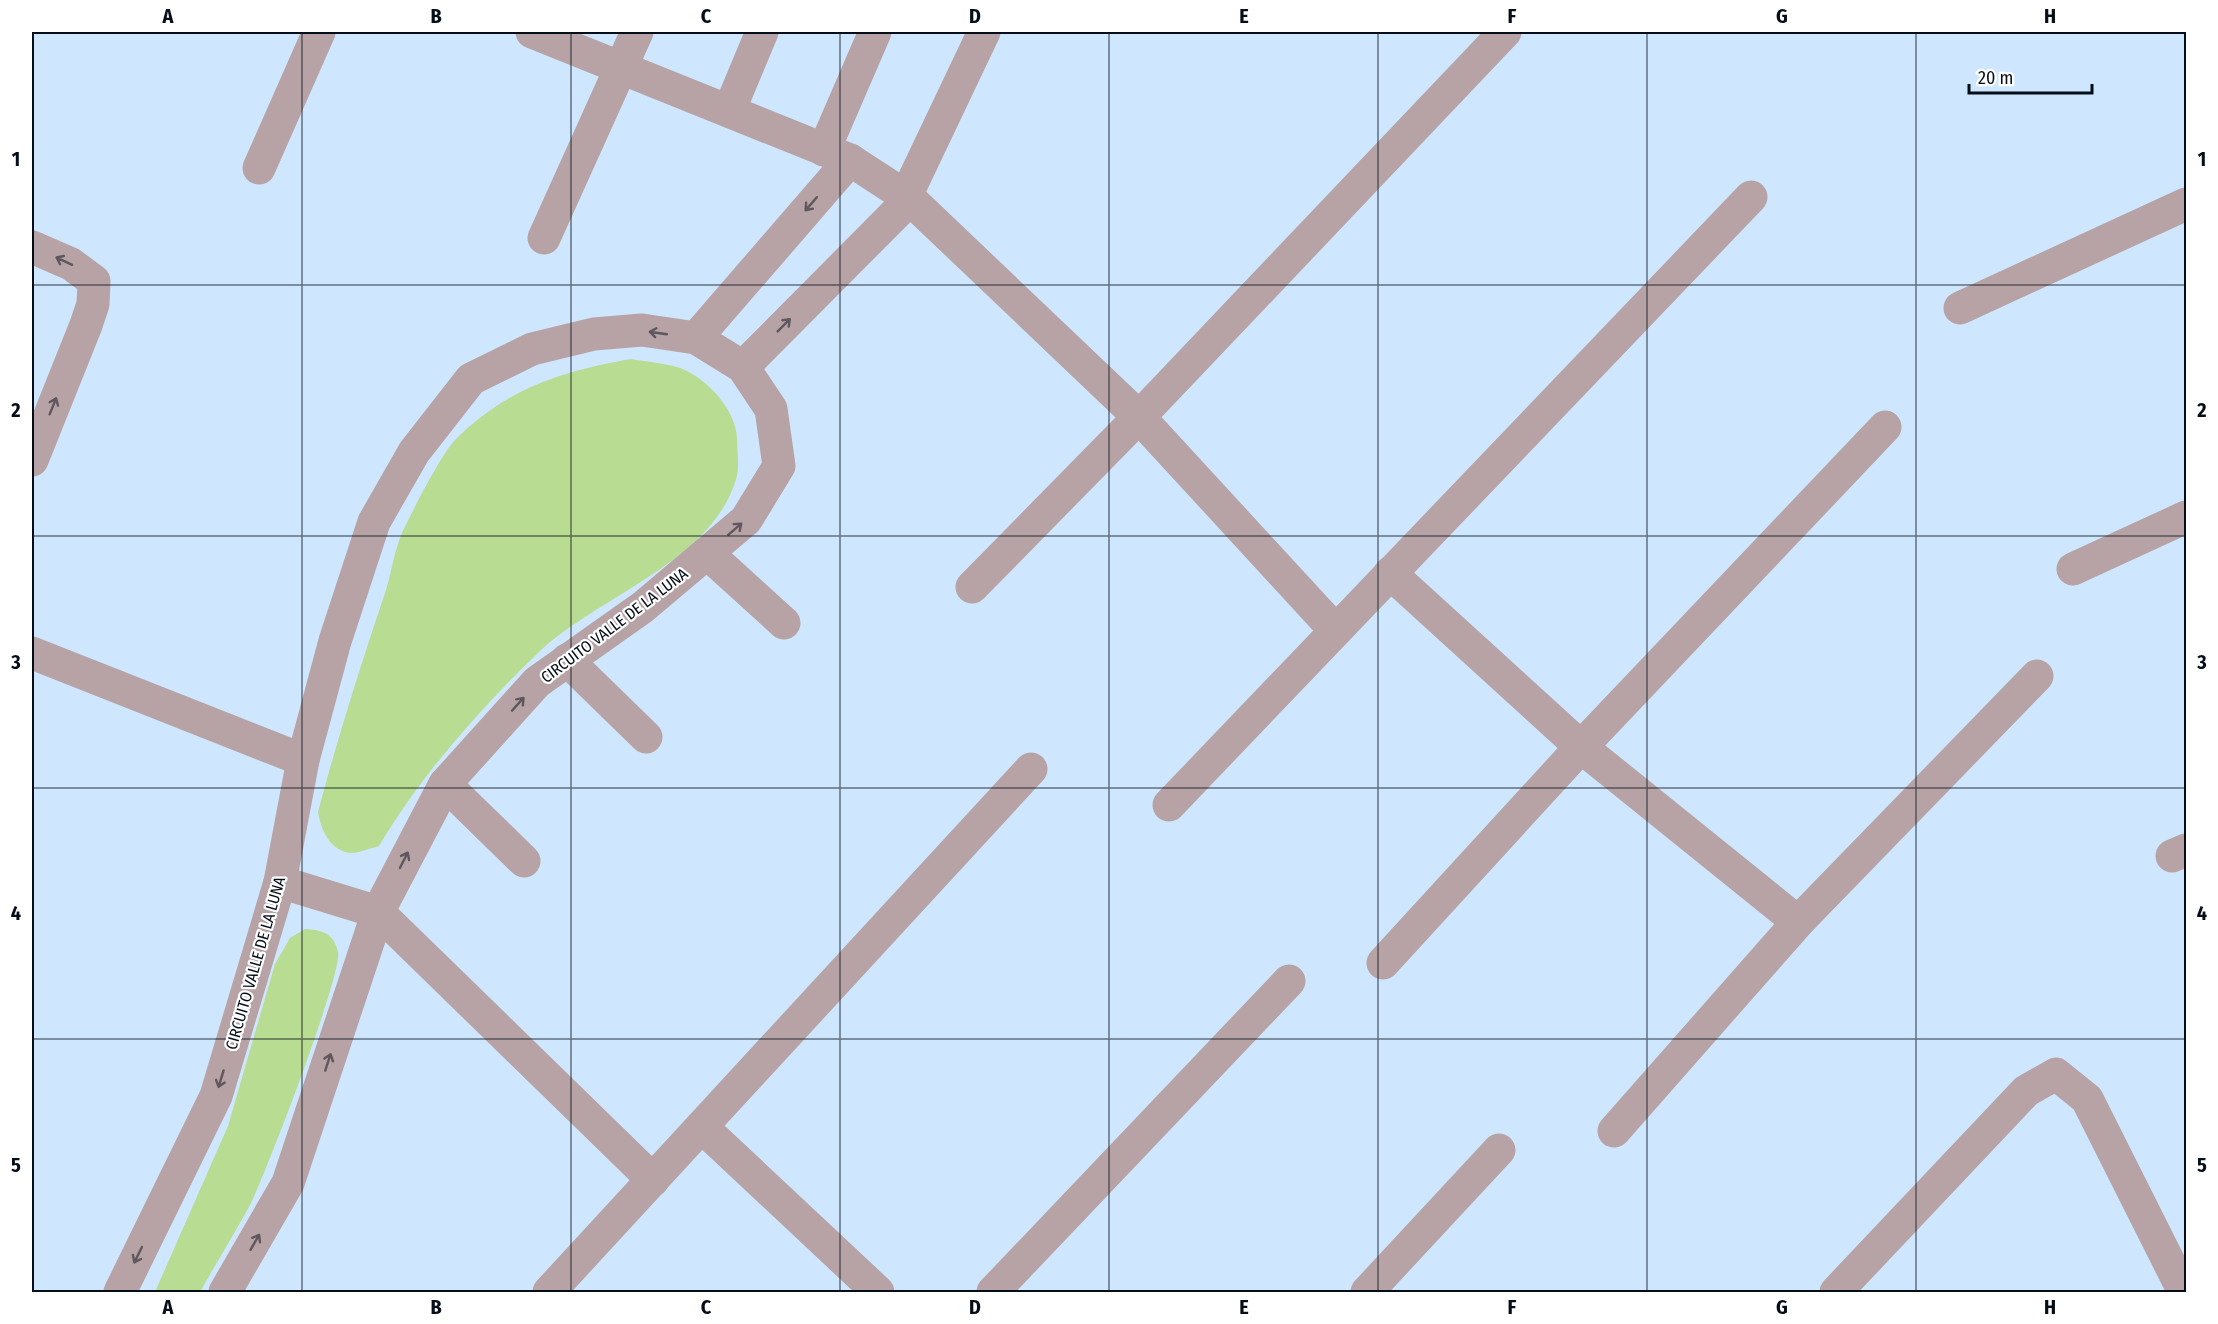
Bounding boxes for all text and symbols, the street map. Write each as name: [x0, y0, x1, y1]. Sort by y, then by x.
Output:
text: A: [162, 4, 175, 28]
text: B: [430, 4, 442, 28]
text: C: [701, 4, 712, 28]
text: D: [969, 4, 981, 28]
text: E: [1239, 4, 1249, 28]
text: F: [1508, 4, 1517, 28]
text: G: [1776, 4, 1788, 28]
text: H: [2044, 4, 2056, 28]
scale bar: [1969, 57, 2092, 95]
text: 20 m: [1978, 67, 2013, 89]
text: 1: [12, 147, 20, 171]
text: 1: [2198, 147, 2206, 171]
one-way arrow: [805, 196, 818, 212]
one-way arrow: [56, 255, 74, 267]
one-way arrow: [777, 318, 792, 333]
one-way arrow: [649, 327, 668, 338]
one-way arrow: [49, 397, 60, 415]
text: 2: [10, 398, 21, 422]
text: 2: [2196, 398, 2207, 422]
one-way arrow: [727, 522, 742, 536]
street label: CIRCUITO VALLE DE LA LUNA: [537, 564, 692, 687]
text: 3: [10, 650, 21, 674]
text: 3: [2196, 650, 2207, 674]
one-way arrow: [511, 696, 525, 711]
one-way arrow: [398, 852, 410, 869]
street label: CIRCUITO VALLE DE LA LUNA: [222, 874, 289, 1052]
text: 4: [11, 901, 21, 925]
text: 4: [2197, 901, 2207, 925]
one-way arrow: [324, 1053, 335, 1072]
one-way arrow: [215, 1069, 226, 1088]
text: 5: [11, 1153, 21, 1177]
text: 5: [2197, 1153, 2207, 1177]
one-way arrow: [249, 1234, 261, 1251]
one-way arrow: [132, 1246, 144, 1263]
text: A: [162, 1295, 175, 1319]
text: B: [430, 1295, 442, 1319]
text: C: [701, 1295, 712, 1319]
text: D: [969, 1295, 981, 1319]
text: E: [1239, 1295, 1249, 1319]
text: F: [1508, 1295, 1517, 1319]
text: G: [1776, 1295, 1788, 1319]
text: H: [2044, 1295, 2056, 1319]

